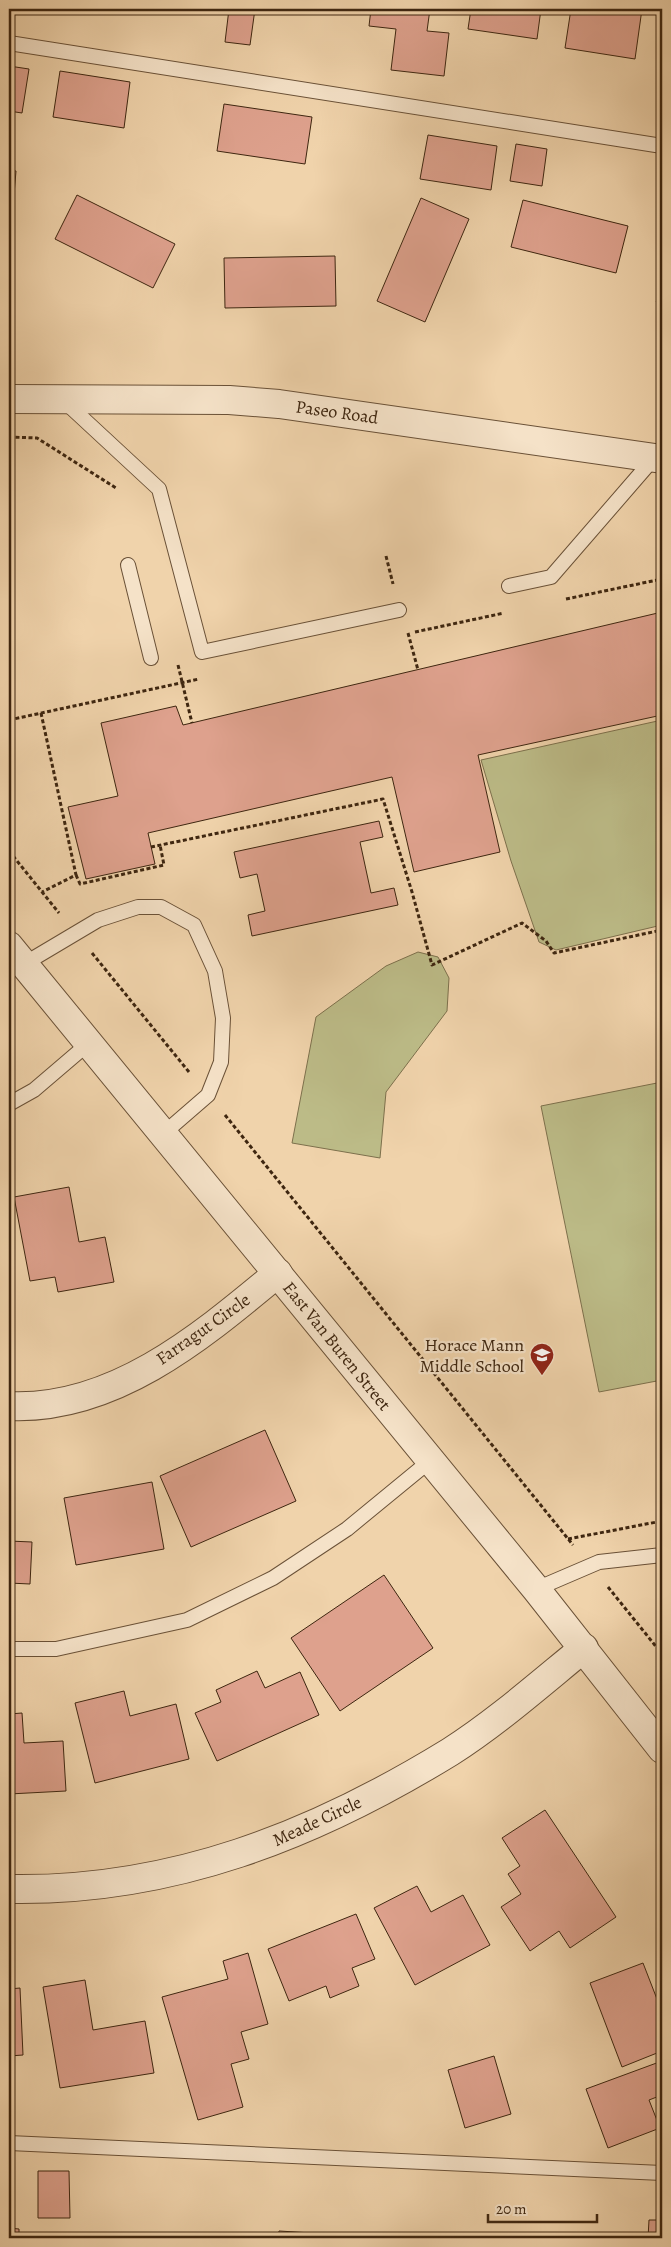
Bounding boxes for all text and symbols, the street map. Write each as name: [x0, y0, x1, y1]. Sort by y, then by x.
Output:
street label: Paseo Road: [294, 394, 380, 430]
street label: East Van Buren Street: [277, 1276, 397, 1416]
street label: Farragut Circle: [151, 1288, 255, 1370]
place label: Horace Mann Middle School: [420, 1333, 525, 1378]
school or university icon: Horace Mann Middle School: [529, 1342, 555, 1376]
street label: Meade Circle: [269, 1790, 365, 1852]
scale bar: [488, 2192, 597, 2224]
text: 20 m: [496, 2199, 527, 2219]

